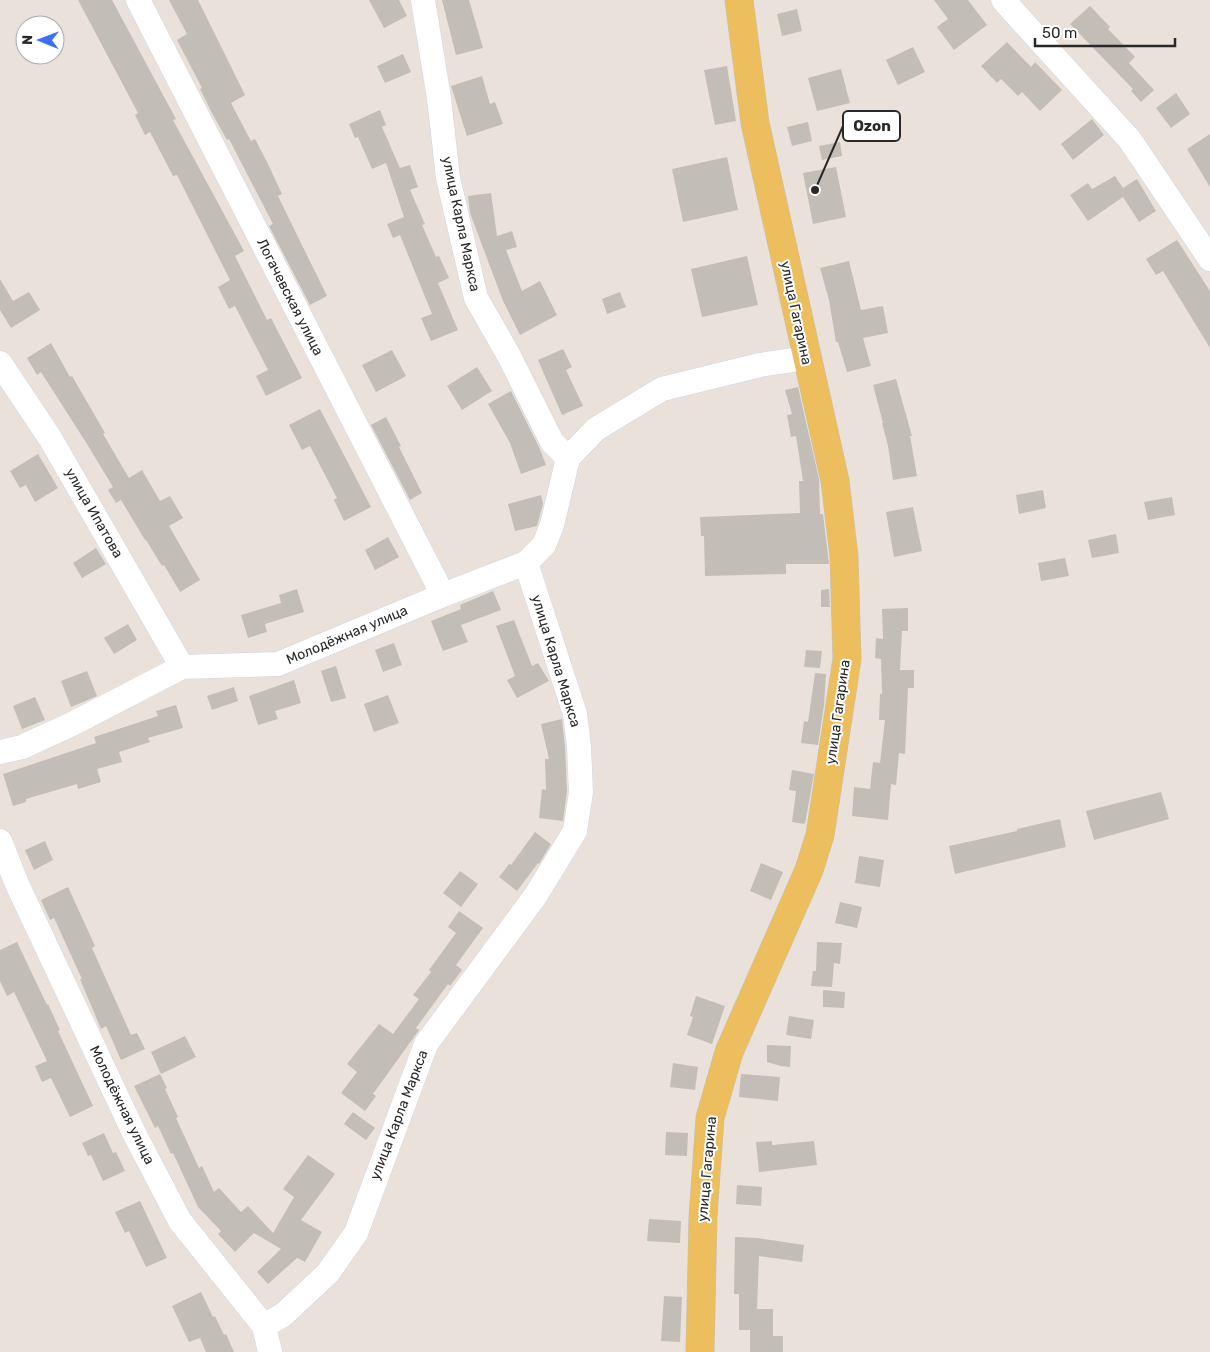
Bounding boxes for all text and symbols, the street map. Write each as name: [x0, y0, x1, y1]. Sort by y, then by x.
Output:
north arrow: [15, 15, 65, 65]
scale bar: [1035, 15, 1175, 47]
text: 50 m: [1042, 24, 1077, 42]
text: N: [19, 35, 36, 45]
callout: Ozon: [843, 111, 900, 141]
text: Ozon: [853, 117, 891, 135]
street label: улица Карла Маркса: [438, 155, 484, 293]
street label: Логачевская улица: [253, 236, 327, 358]
street label: улица Гагарина: [777, 260, 815, 366]
street label: улица Ипатова: [61, 465, 127, 561]
street label: улица Карла Маркса: [528, 593, 584, 729]
street label: Молодёжная улица: [284, 602, 410, 668]
street label: улица Гагарина: [822, 659, 854, 765]
street label: Молодёжная улица: [86, 1043, 158, 1167]
street label: улица Карла Маркса: [366, 1048, 432, 1182]
street label: улица Гагарина: [694, 1116, 720, 1222]

